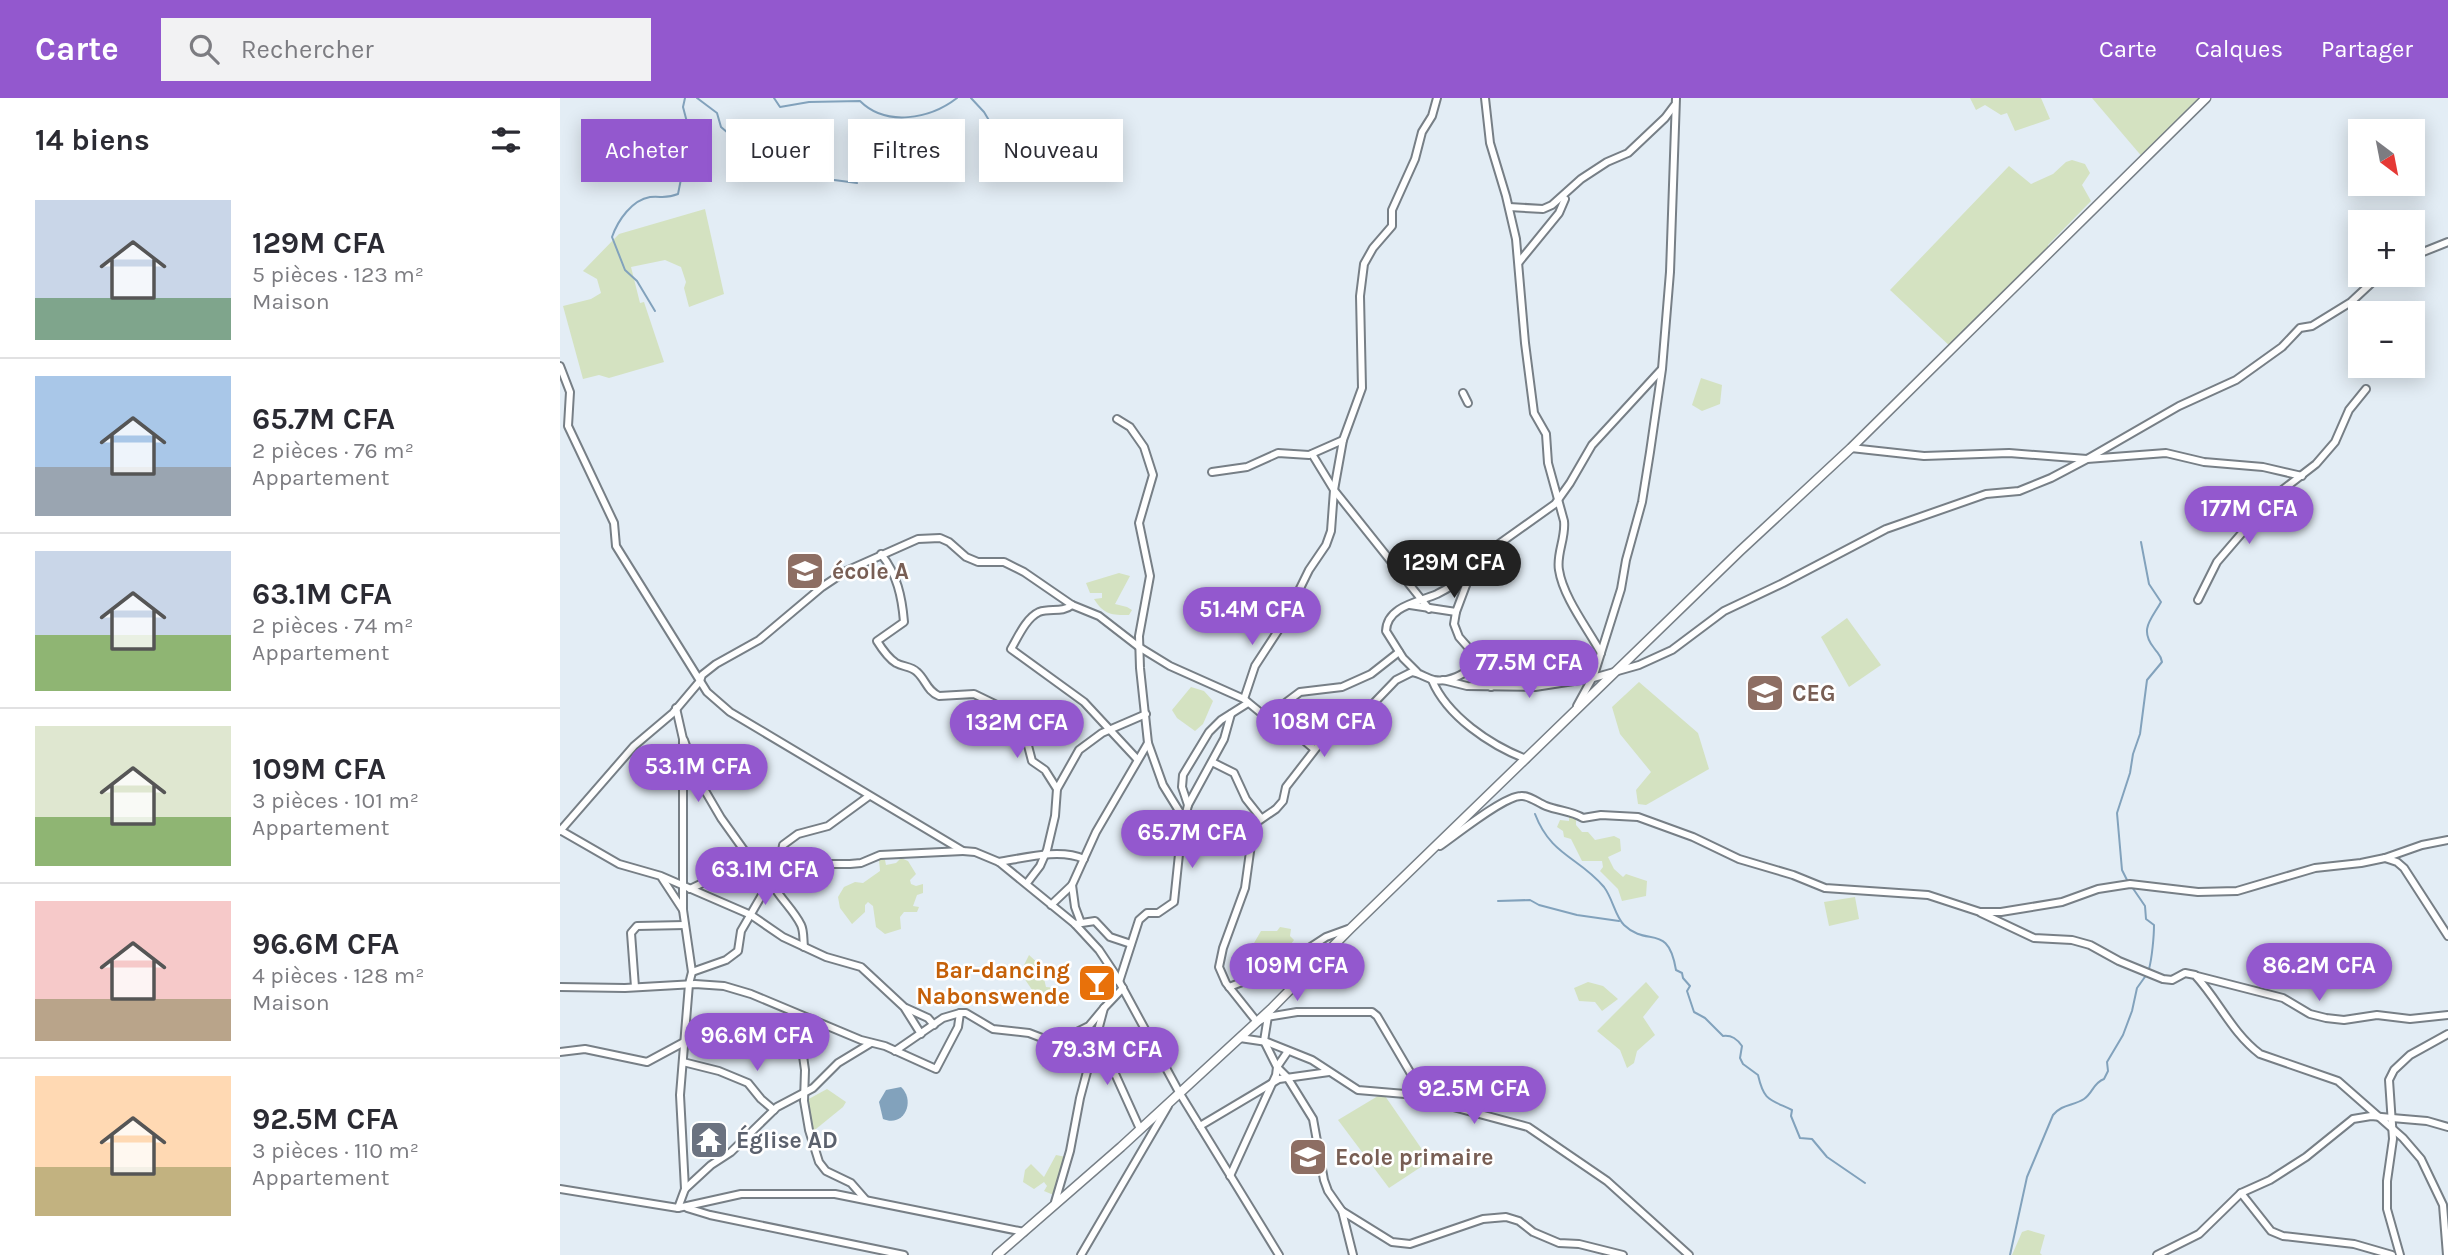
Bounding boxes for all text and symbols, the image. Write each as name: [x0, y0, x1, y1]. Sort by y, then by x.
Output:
search box: [161, 18, 651, 81]
text: Carte: [35, 30, 119, 68]
icon: search: [185, 30, 223, 68]
text: Rechercher: [241, 34, 374, 65]
text: Carte: [2099, 35, 2157, 63]
text: Calques: [2195, 35, 2283, 63]
text: Partager: [2321, 35, 2413, 63]
chip: Acheter: [581, 119, 712, 182]
chip: Louer: [726, 119, 834, 182]
chip: Filtres: [848, 119, 965, 182]
chip: Nouveau: [979, 119, 1123, 182]
north arrow: [2348, 119, 2426, 196]
map controls: [2348, 119, 2425, 378]
icon: filters: [487, 121, 525, 159]
text: 14 biens: [35, 122, 150, 158]
button: +: [2348, 210, 2425, 287]
text: 129M CFA: [252, 225, 385, 261]
icon: home: [91, 228, 175, 312]
text: 5 pièces · 123 m²: [252, 261, 424, 288]
text: Maison: [252, 288, 330, 315]
button: −: [2348, 301, 2425, 378]
text: 65.7M CFA: [252, 401, 395, 437]
icon: home: [91, 404, 175, 488]
text: 2 pièces · 76 m²: [252, 437, 414, 464]
text: Appartement: [252, 464, 389, 491]
pin: 177M CFA: [2177, 486, 2321, 546]
text: 177M CFA: [2200, 495, 2298, 522]
pin: 129M CFA: [1382, 540, 1526, 600]
text: 129M CFA: [1403, 549, 1505, 576]
school or university icon: école A: [784, 550, 826, 592]
place label: école A: [832, 558, 909, 585]
text: 63.1M CFA: [252, 576, 392, 612]
icon: home: [91, 579, 175, 663]
pin: 51.4M CFA: [1172, 588, 1332, 647]
text: 51.4M CFA: [1199, 596, 1305, 623]
text: 2 pièces · 74 m²: [252, 612, 414, 639]
text: Appartement: [252, 639, 389, 666]
pin: 77.5M CFA: [1449, 640, 1609, 700]
text: 77.5M CFA: [1475, 649, 1583, 676]
school or university icon: CEG: [1744, 672, 1786, 714]
place label: CEG: [1792, 680, 1836, 707]
pin: 132M CFA: [945, 700, 1089, 760]
pin: 108M CFA: [1252, 700, 1396, 759]
text: 108M CFA: [1272, 708, 1376, 735]
text: 132M CFA: [966, 709, 1068, 736]
pin: 53.1M CFA: [618, 744, 778, 804]
text: 109M CFA: [252, 751, 386, 787]
text: 53.1M CFA: [645, 753, 751, 780]
icon: home: [91, 754, 175, 838]
text: 3 pièces · 101 m²: [252, 787, 419, 814]
pin: 65.7M CFA: [1112, 810, 1272, 870]
text: Appartement: [252, 814, 389, 841]
text: 65.7M CFA: [1137, 819, 1247, 846]
pin: 63.1M CFA: [685, 848, 845, 907]
text: 63.1M CFA: [711, 856, 819, 883]
text: 96.6M CFA: [252, 926, 399, 962]
icon: home: [91, 929, 175, 1013]
pin: 109M CFA: [1225, 944, 1369, 1003]
pin: 86.2M CFA: [2239, 944, 2399, 1003]
text: 109M CFA: [1246, 952, 1348, 979]
text: 86.2M CFA: [2262, 952, 2376, 979]
place label: Bar-dancing Nabonswende: [916, 957, 1070, 1010]
text: 4 pièces · 128 m²: [252, 962, 424, 989]
bar icon: Bar-dancing Nabonswende: [1076, 962, 1118, 1004]
text: Maison: [252, 989, 330, 1016]
pin: 96.6M CFA: [677, 1014, 837, 1073]
text: 96.6M CFA: [701, 1022, 813, 1049]
pin: 79.3M CFA: [1027, 1028, 1187, 1087]
text: 79.3M CFA: [1052, 1036, 1162, 1063]
pin: 92.5M CFA: [1394, 1066, 1554, 1126]
text: 92.5M CFA: [1418, 1075, 1530, 1102]
text: 92.5M CFA: [252, 1101, 398, 1137]
icon: home: [91, 1104, 175, 1188]
temple icon: Église AD: [688, 1119, 730, 1161]
place label: Église AD: [736, 1124, 838, 1154]
school or university icon: Ecole primaire: [1287, 1136, 1329, 1178]
text: 3 pièces · 110 m²: [252, 1137, 419, 1164]
place label: Ecole primaire: [1335, 1144, 1493, 1171]
text: Appartement: [252, 1164, 389, 1191]

